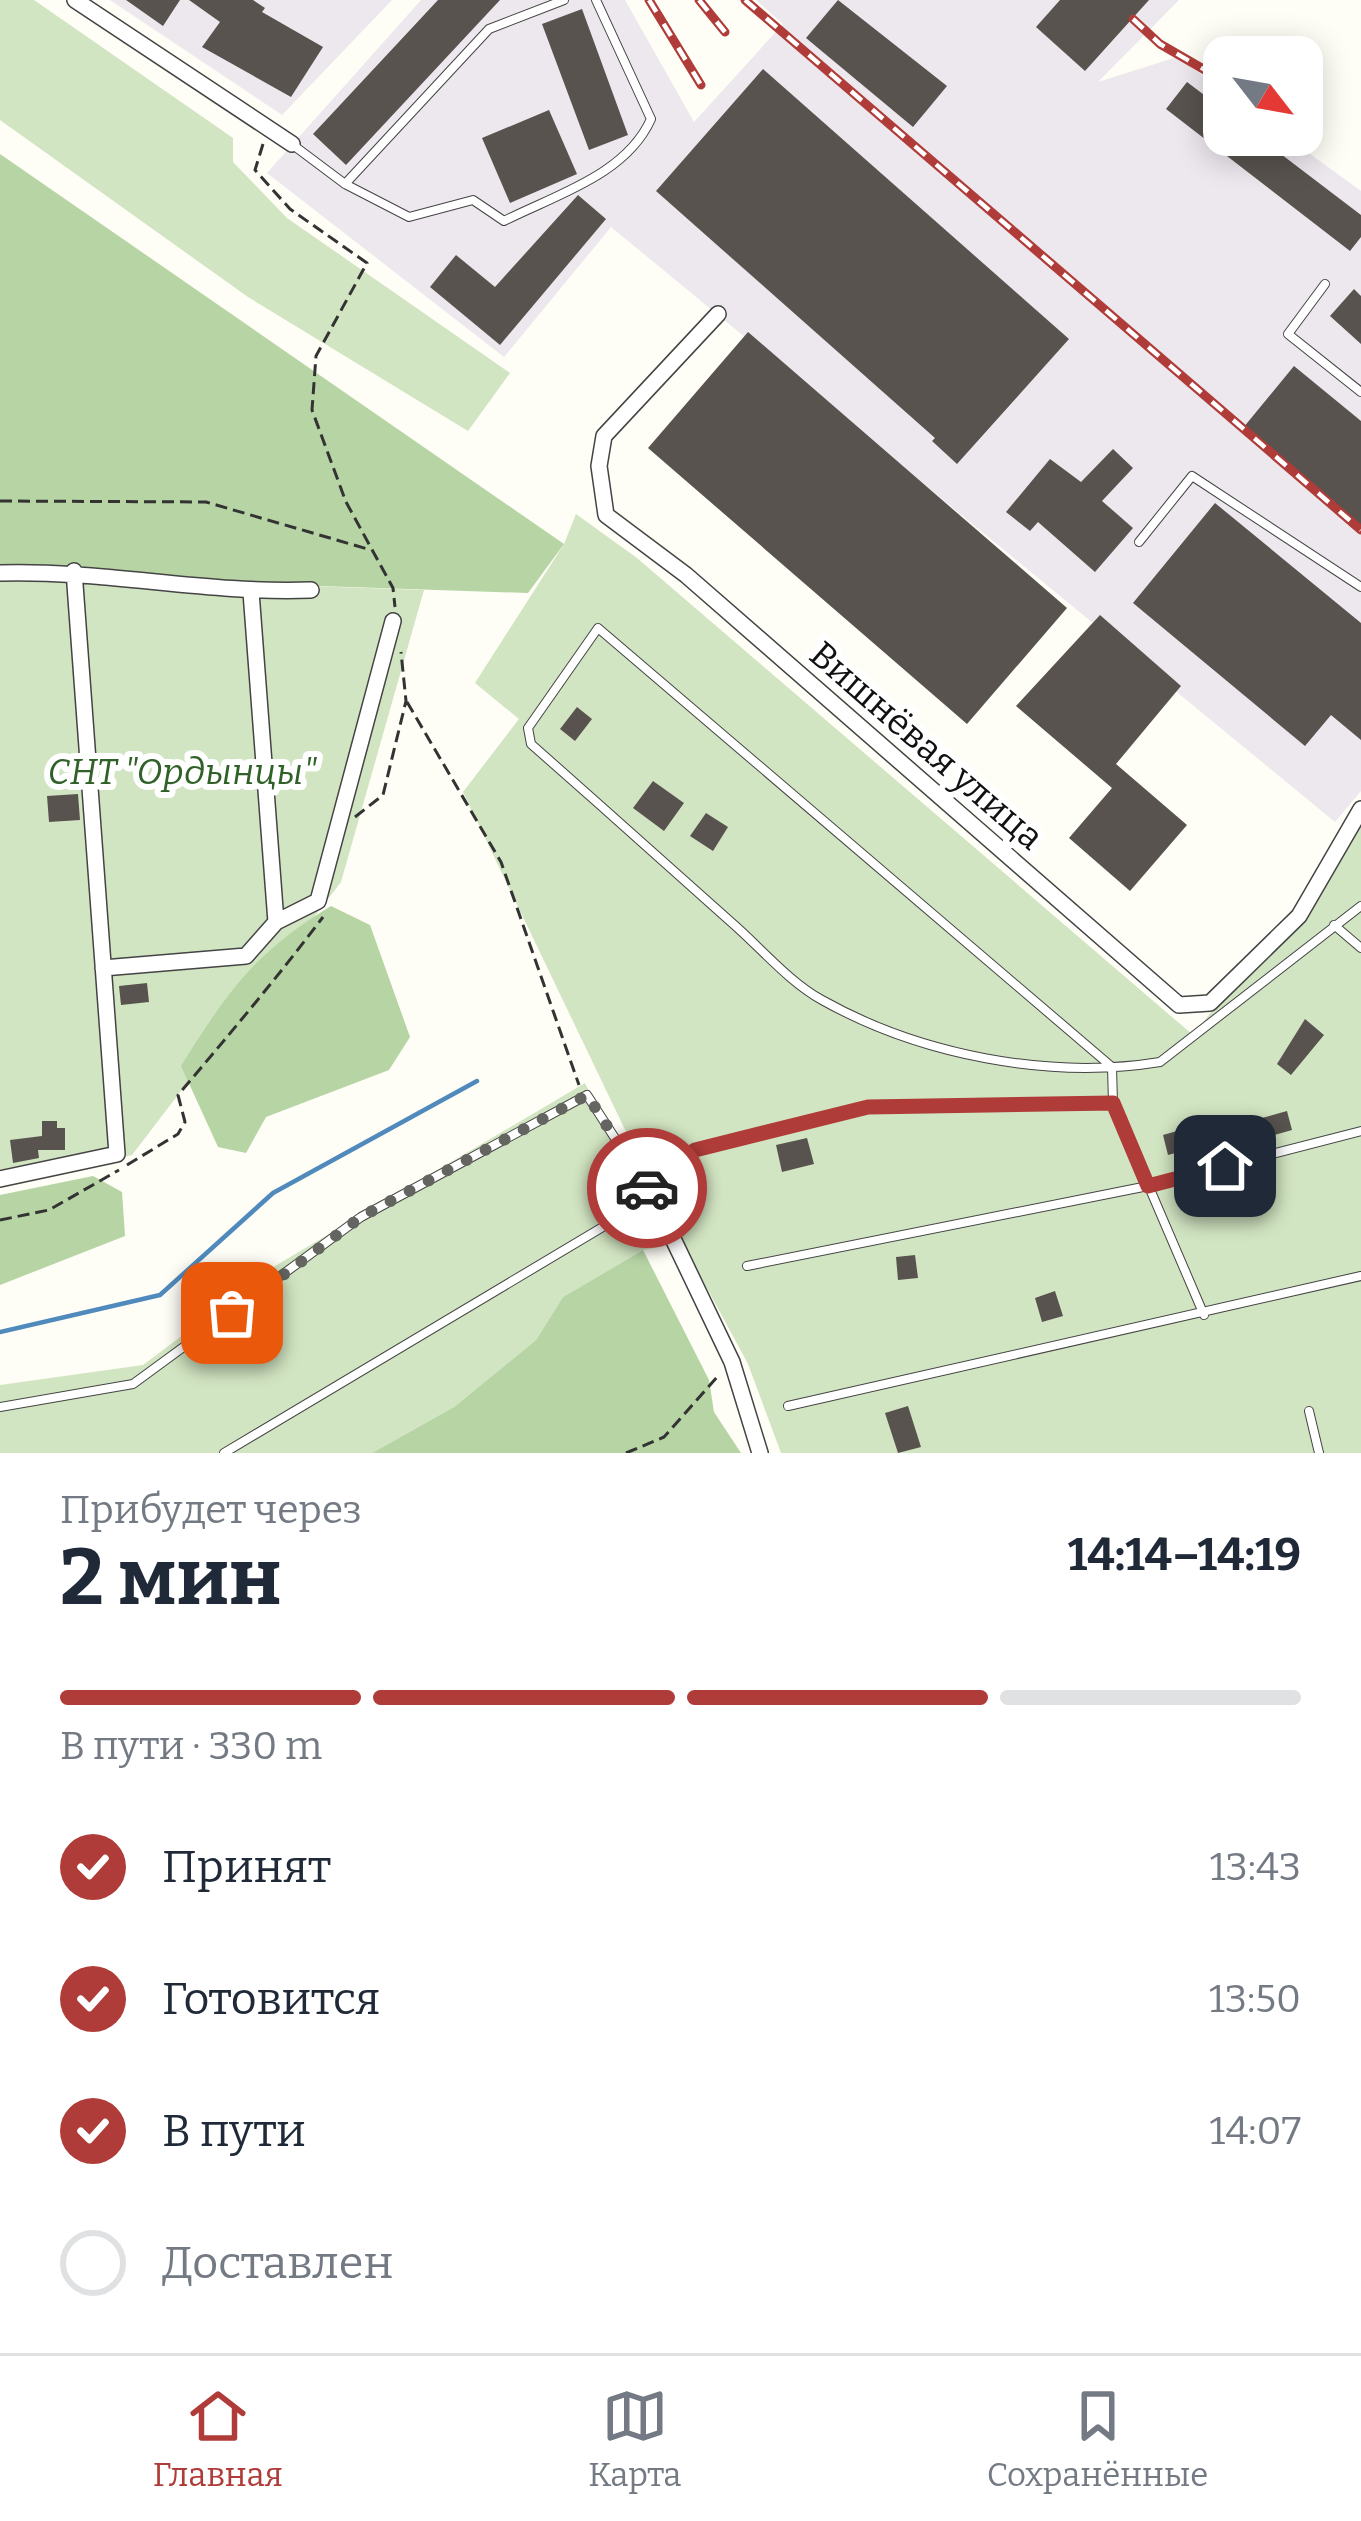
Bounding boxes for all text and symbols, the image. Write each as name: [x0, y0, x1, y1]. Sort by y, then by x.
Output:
north arrow: [1203, 36, 1323, 156]
map controls: [1203, 36, 1323, 156]
street label: Вишнёвая улица: [801, 632, 1052, 859]
park label: СНТ "Ордынцы": [47, 750, 317, 794]
pin: [1174, 1115, 1276, 1217]
courier: [587, 1128, 707, 1248]
icon: home: [1192, 1133, 1258, 1199]
icon: car: [614, 1155, 680, 1221]
pin: [181, 1262, 283, 1364]
icon: bag: [199, 1280, 265, 1346]
text: Прибудет через: [60, 1487, 362, 1533]
text: 14:14–14:19: [1068, 1528, 1301, 1582]
text: 2 мин: [60, 1531, 281, 1625]
text: В пути · 330 m: [60, 1723, 322, 1769]
icon: check: [60, 1834, 126, 1900]
text: Принят: [162, 1840, 331, 1894]
text: 13:43: [1210, 1844, 1301, 1890]
icon: check: [60, 1966, 126, 2032]
text: Готовится: [162, 1972, 380, 2026]
text: 13:50: [1209, 1976, 1301, 2022]
icon: check: [60, 2098, 126, 2164]
text: В пути: [162, 2104, 306, 2158]
text: 14:07: [1210, 2108, 1301, 2154]
text: Доставлен: [162, 2236, 393, 2290]
tab: Главная: [153, 2383, 283, 2495]
tab: Карта: [588, 2383, 681, 2495]
tab: Сохранённые: [987, 2383, 1208, 2495]

